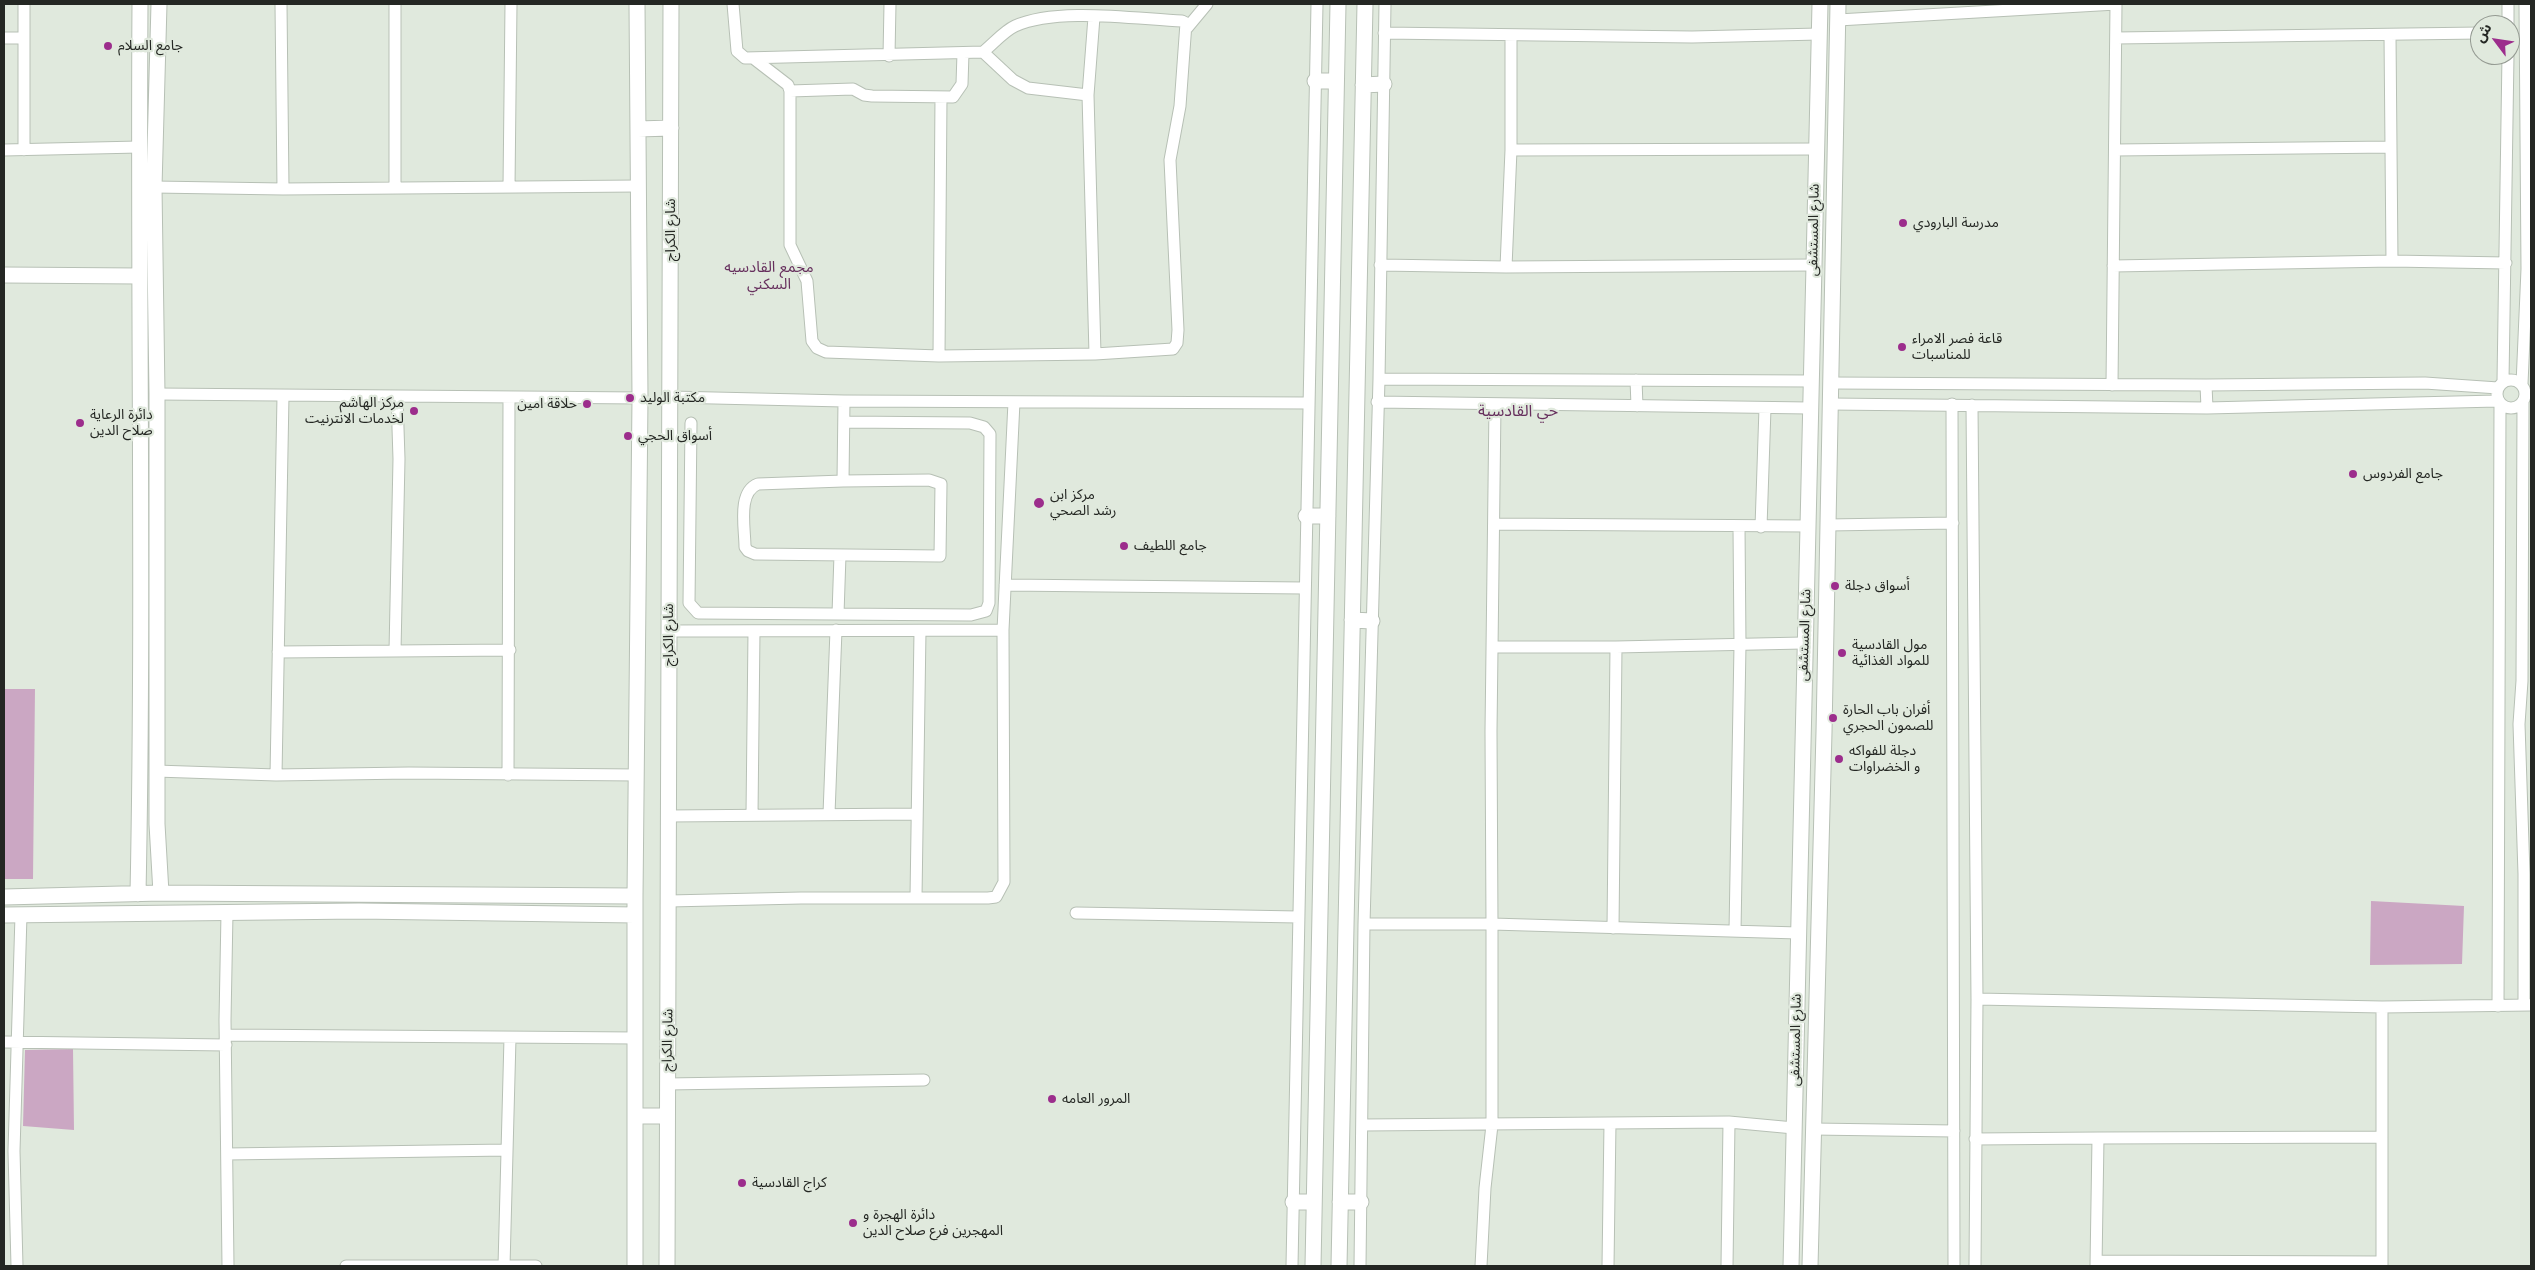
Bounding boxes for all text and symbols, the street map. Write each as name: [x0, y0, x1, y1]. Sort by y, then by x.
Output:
north arrow: [2470, 15, 2520, 65]
text: ش: [2471, 20, 2495, 45]
place label: جامع السلام: [118, 38, 183, 54]
marker: جامع السلام: [102, 40, 114, 52]
street label: شارع المستشفى: [1805, 184, 1823, 276]
street label: شارع الكراج: [663, 199, 679, 261]
place label: مدرسة البارودي: [1913, 215, 1999, 231]
marker: مدرسة البارودي: [1897, 217, 1909, 229]
district label: مجمع القادسيه السكني: [724, 259, 814, 294]
place label: قاعة فصر الامراء للمناسبات: [1912, 331, 2002, 364]
marker: قاعة فصر الامراء للمناسبات: [1896, 341, 1908, 353]
place label: مكتبة الوليد: [640, 390, 705, 406]
marker: مكتبة الوليد: [624, 392, 636, 404]
place label: مركز الهاشم لخدمات الانترنيت: [305, 395, 404, 428]
place label: حلاقة امين: [517, 396, 577, 412]
marker: حلاقة امين: [581, 398, 593, 410]
district label: حي القادسية: [1478, 402, 1558, 422]
marker: مركز الهاشم لخدمات الانترنيت: [408, 405, 420, 417]
place label: دائرة الرعاية صلاح الدين: [90, 407, 153, 440]
marker: دائرة الرعاية صلاح الدين: [74, 417, 86, 429]
place label: أسواق الحجي: [638, 428, 712, 444]
marker: أسواق الحجي: [622, 430, 634, 442]
place label: جامع الفردوس: [2363, 466, 2443, 482]
marker: جامع الفردوس: [2347, 468, 2359, 480]
place label: مركز ابن رشد الصحي: [1050, 487, 1117, 520]
marker: مركز ابن رشد الصحي: [1032, 496, 1046, 510]
place label: جامع اللطیف: [1134, 538, 1207, 554]
marker: جامع اللطیف: [1118, 540, 1130, 552]
place label: أسواق دجلة: [1845, 578, 1910, 594]
marker: أسواق دجلة: [1829, 580, 1841, 592]
street label: شارع المستشفى: [1795, 588, 1815, 682]
street label: شارع الكراج: [661, 604, 677, 666]
place label: مول القادسية للمواد الغذائية: [1852, 637, 1929, 670]
marker: مول القادسية للمواد الغذائية: [1836, 647, 1848, 659]
place label: أفران باب الحارة للصمون الحجري: [1843, 702, 1933, 734]
marker: أفران باب الحارة للصمون الحجري: [1827, 712, 1839, 724]
place label: دجلة للفواكه و الخضراوات: [1849, 743, 1920, 776]
marker: دجلة للفواكه و الخضراوات: [1833, 753, 1845, 765]
street label: شارع المستشفى: [1787, 994, 1805, 1086]
street label: شارع الكراج: [659, 1008, 677, 1072]
place label: المرور العامه: [1062, 1091, 1130, 1107]
marker: المرور العامه: [1046, 1093, 1058, 1105]
place label: كراج القادسية: [752, 1175, 827, 1191]
marker: كراج القادسية: [736, 1177, 748, 1189]
place label: دائرة الهجرة و المهجرين فرع صلاح الدين: [863, 1207, 1003, 1240]
marker: دائرة الهجرة و المهجرين فرع صلاح الدين: [847, 1217, 859, 1229]

